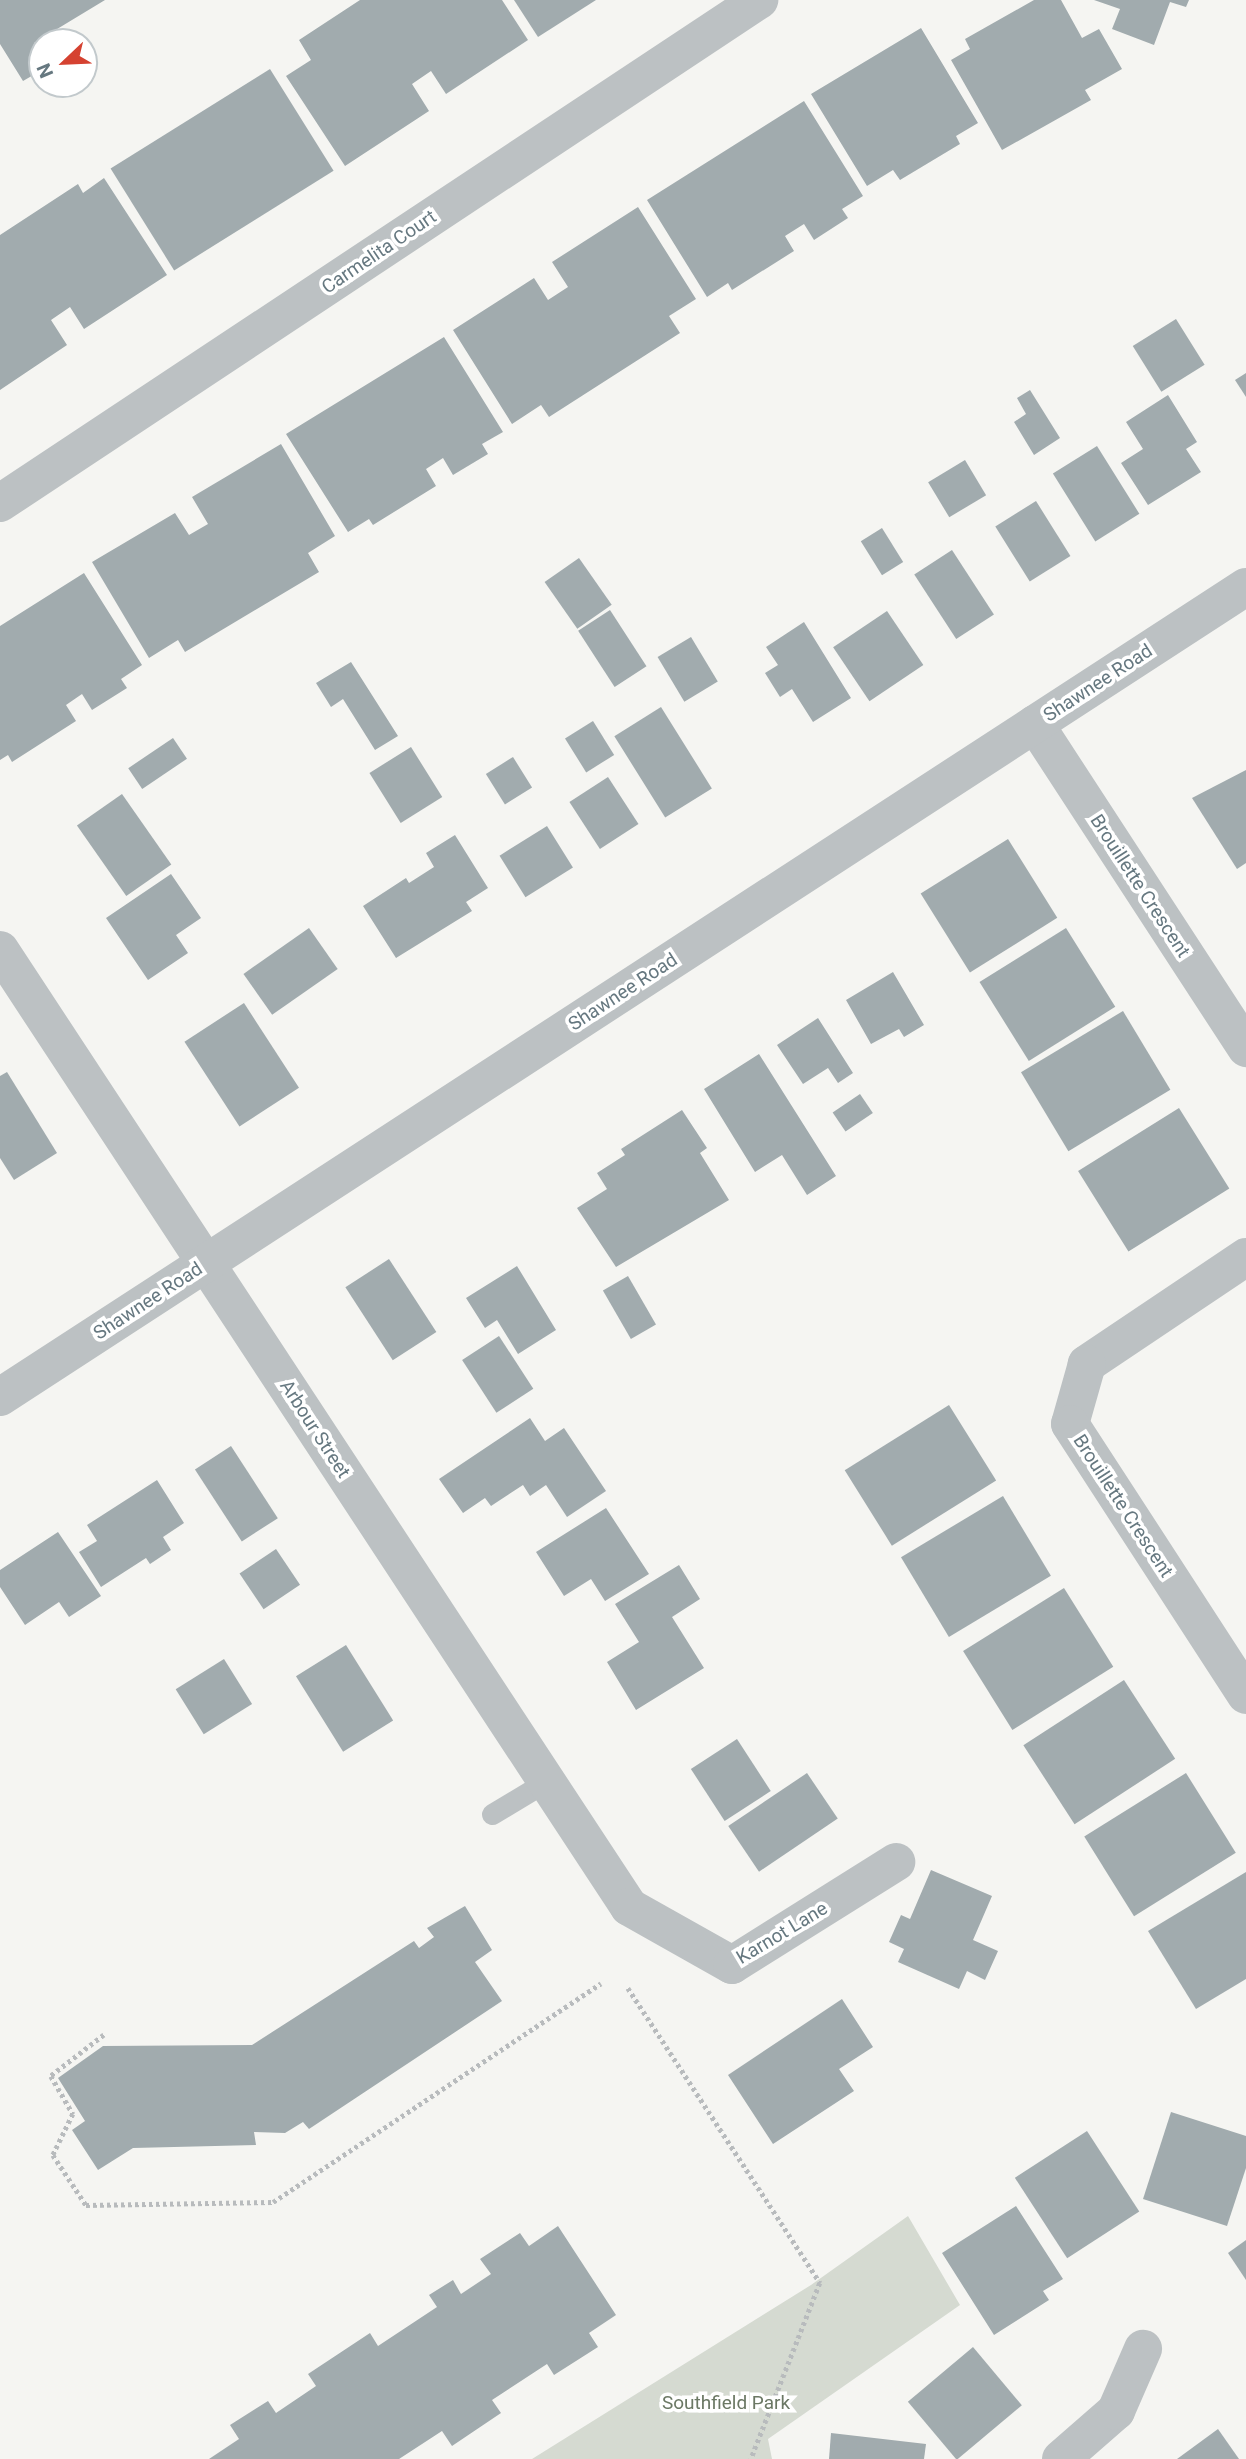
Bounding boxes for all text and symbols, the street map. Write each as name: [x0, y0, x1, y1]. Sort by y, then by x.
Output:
north arrow: [28, 28, 98, 98]
text: N: [32, 60, 58, 81]
street label: Carmelita Court: [317, 205, 441, 299]
street label: Shawnee Road: [1039, 639, 1157, 727]
street label: Brouillette Crescent: [1085, 810, 1195, 962]
street label: Shawnee Road: [564, 948, 682, 1036]
street label: Shawnee Road: [89, 1257, 207, 1345]
street label: Arbour Street: [275, 1376, 355, 1482]
street label: Brouillette Crescent: [1068, 1430, 1178, 1582]
street label: Karnot Lane: [732, 1897, 832, 1969]
park label: Southfield Park: [662, 2392, 790, 2414]

